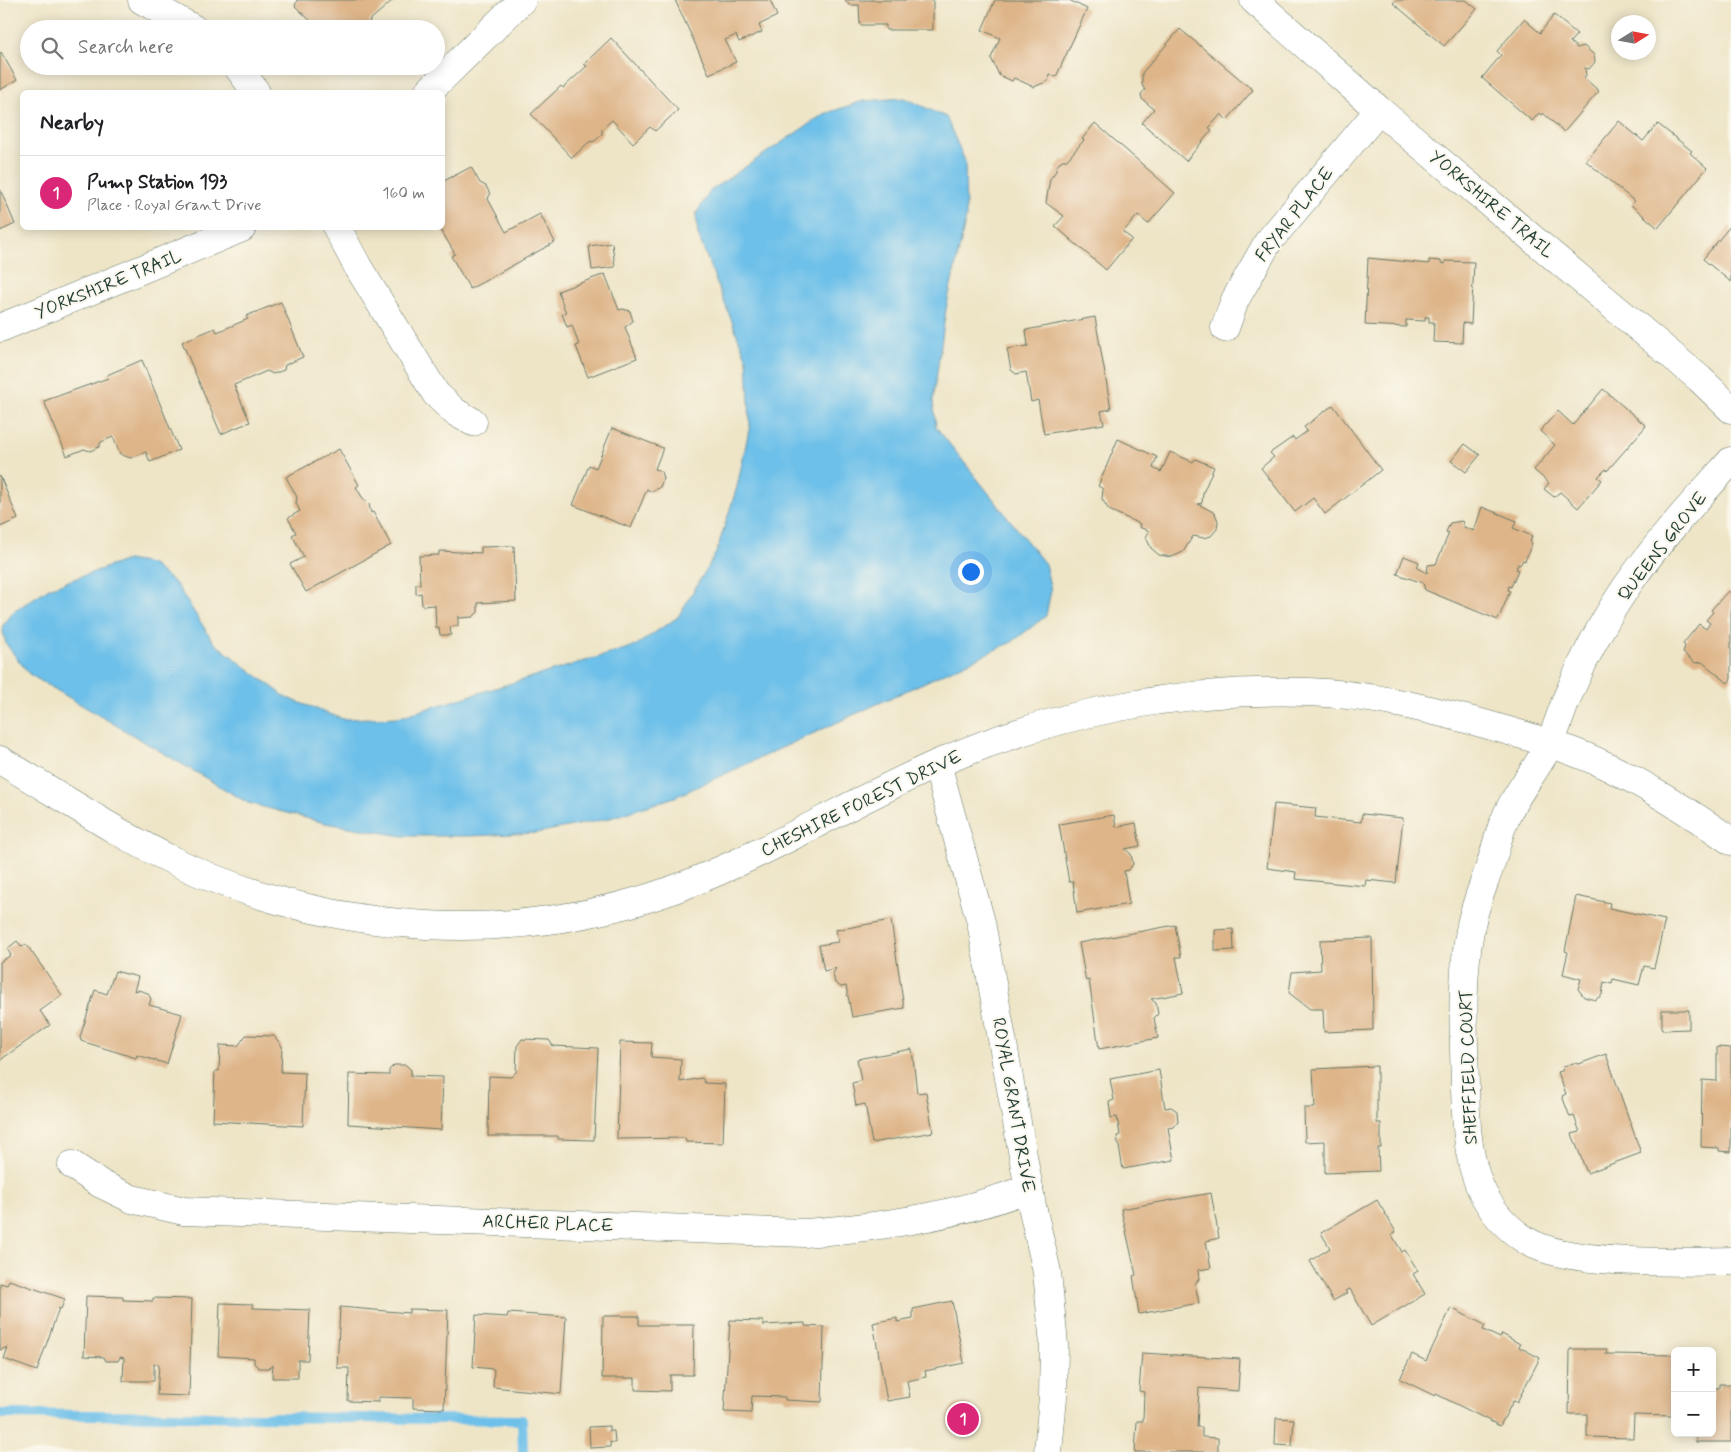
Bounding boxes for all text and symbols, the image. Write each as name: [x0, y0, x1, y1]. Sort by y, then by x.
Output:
north arrow: [1611, 15, 1656, 60]
search box: [20, 20, 445, 75]
icon: search: [38, 34, 66, 62]
text: Search here: [78, 35, 174, 60]
text: Nearby: [40, 109, 104, 137]
street label: YORKSHIRE TRAIL: [1424, 145, 1559, 264]
street label: FRYAR PLACE: [1250, 162, 1340, 267]
text: Pump Station 193: [87, 170, 227, 195]
text: 1: [52, 183, 60, 204]
text: 160 m: [382, 183, 425, 204]
text: Place · Royal Grant Drive: [87, 195, 262, 216]
street label: YORKSHIRE TRAIL: [31, 244, 186, 325]
street label: QUEENS GROVE: [1613, 487, 1713, 606]
your location: [958, 559, 984, 585]
street label: CHESHIRE FOREST DRIVE: [757, 745, 966, 863]
street label: SHEFFIELD COURT: [1454, 989, 1484, 1145]
street label: ROYAL GRANT DRIVE: [986, 1016, 1040, 1195]
street label: ARCHER PLACE: [482, 1210, 614, 1238]
map controls: [1671, 1347, 1716, 1437]
button: +: [1671, 1347, 1716, 1392]
button: −: [1671, 1392, 1716, 1437]
pin: 1: [947, 1400, 979, 1438]

